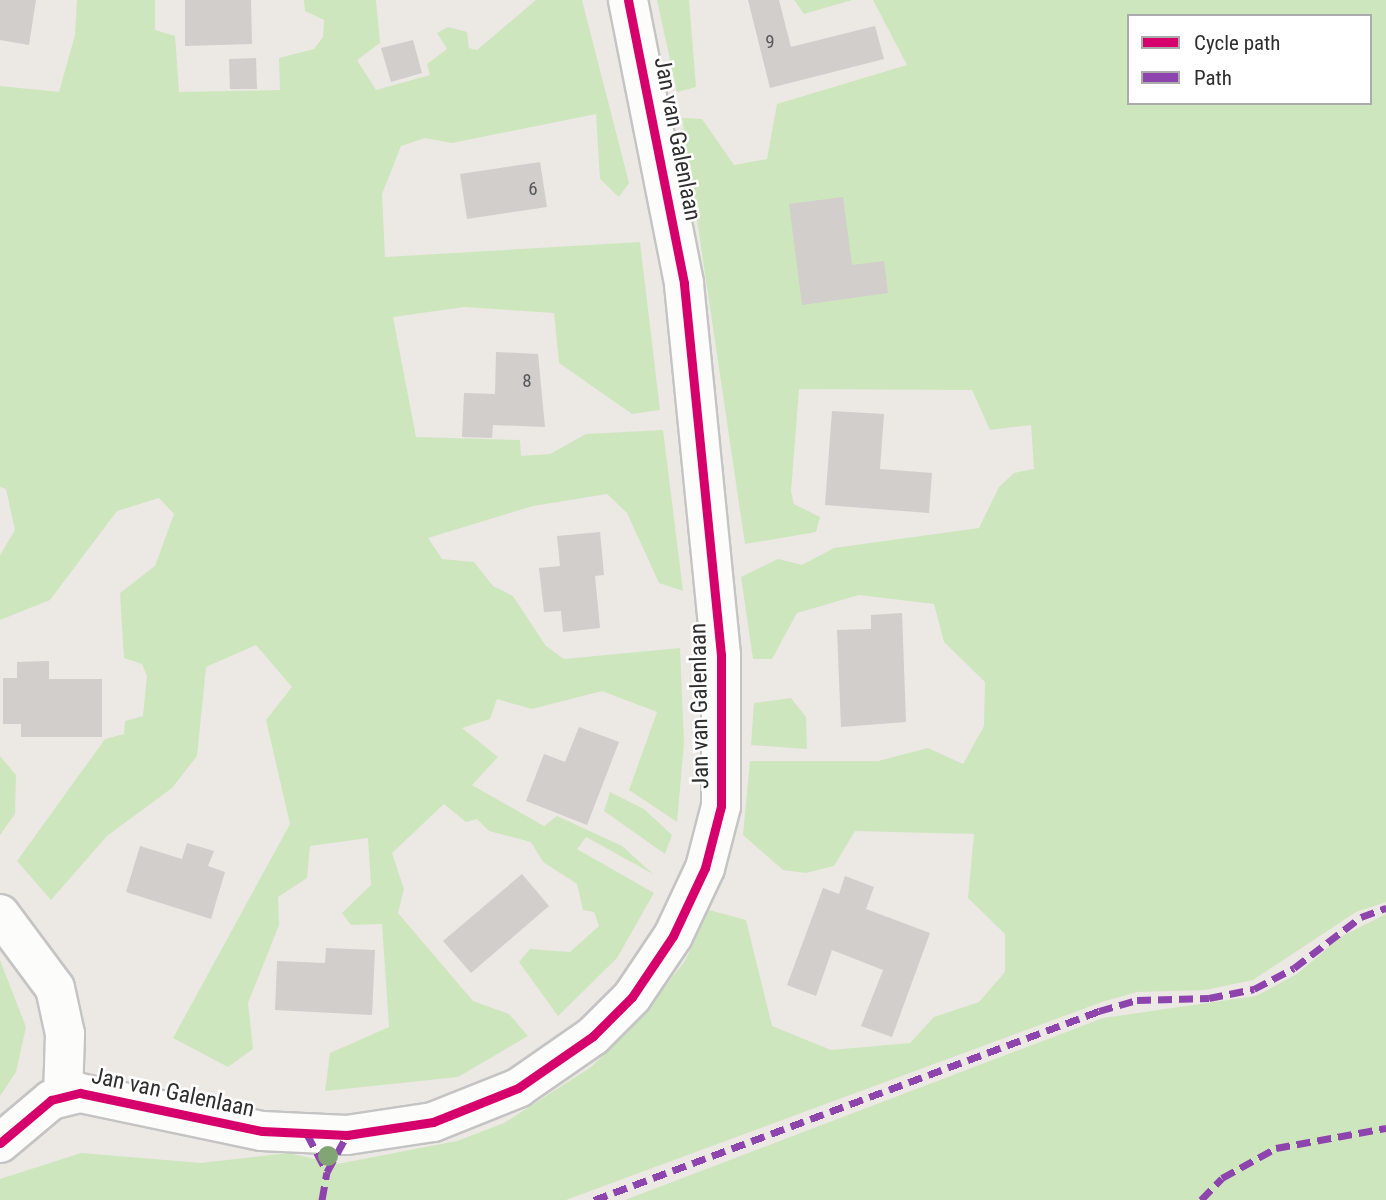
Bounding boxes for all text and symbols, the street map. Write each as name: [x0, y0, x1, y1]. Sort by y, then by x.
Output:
legend: [1127, 14, 1372, 105]
house number: 9: [765, 31, 775, 53]
text: Cycle path: [1194, 31, 1280, 55]
street label: Jan van Galenlaan: [648, 55, 706, 223]
text: Path: [1194, 66, 1232, 90]
house number: 6: [528, 178, 538, 200]
house number: 8: [522, 370, 532, 392]
street label: Jan van Galenlaan: [685, 623, 715, 789]
street label: Jan van Galenlaan: [89, 1062, 257, 1124]

